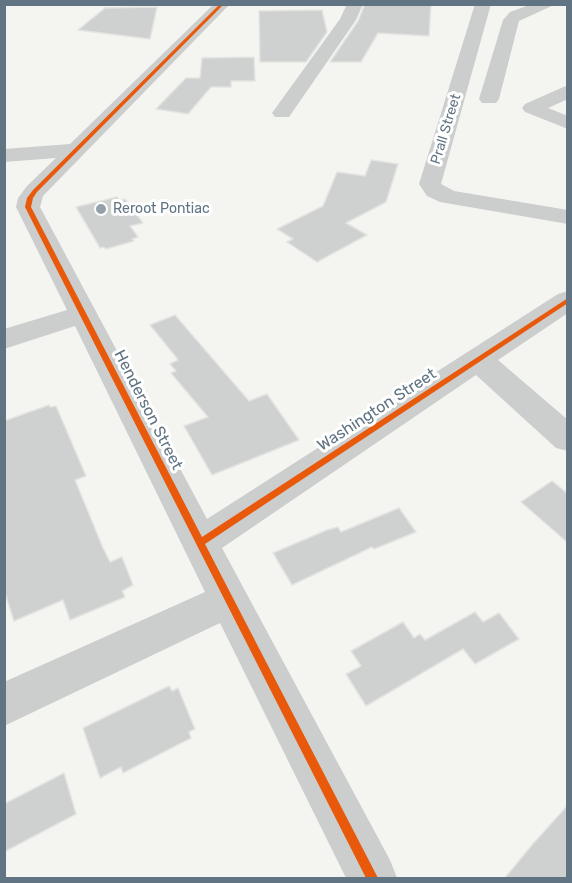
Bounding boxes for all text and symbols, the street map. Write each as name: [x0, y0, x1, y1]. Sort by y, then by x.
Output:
street label: Prall Street: [427, 92, 465, 166]
place label: Reroot Pontiac: [113, 201, 210, 217]
marker: Reroot Pontiac: [94, 202, 108, 216]
street label: Henderson Street: [110, 347, 186, 473]
street label: Washington Street: [314, 364, 440, 456]

